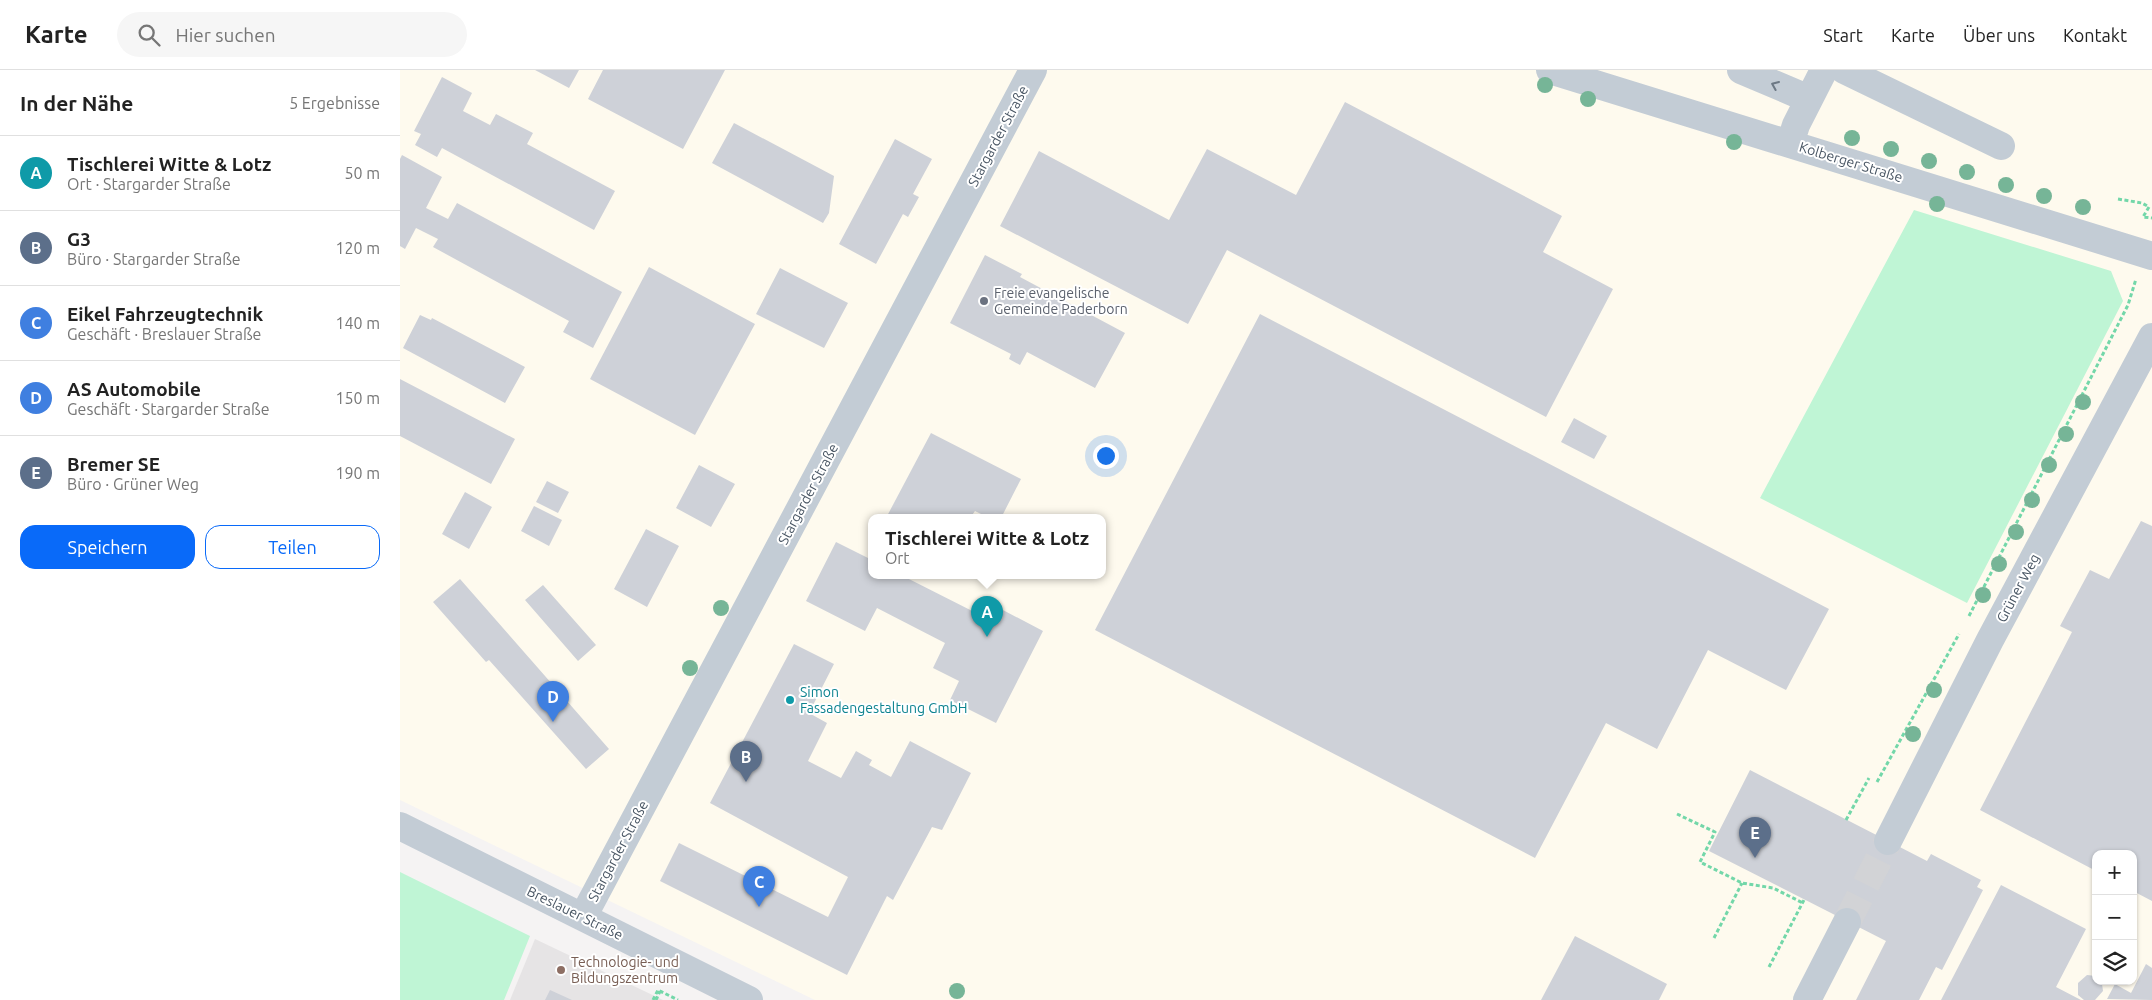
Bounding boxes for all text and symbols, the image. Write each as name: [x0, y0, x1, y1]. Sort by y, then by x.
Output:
search box: [117, 12, 467, 57]
text: Karte: [25, 21, 87, 48]
icon: search: [135, 21, 163, 49]
text: Hier suchen: [175, 24, 276, 46]
text: Start: [1823, 25, 1863, 45]
text: Karte: [1891, 25, 1935, 45]
text: Über uns: [1963, 25, 2035, 45]
text: Kontakt: [2063, 25, 2127, 45]
one-way arrow: [1771, 80, 1780, 91]
street label: Stargarder Straße: [965, 83, 1031, 189]
text: In der Nähe: [20, 91, 133, 115]
text: 5 Ergebnisse: [289, 94, 380, 112]
street label: Kolberger Straße: [1797, 139, 1905, 185]
text: Tischlerei Witte & Lotz: [67, 153, 271, 175]
text: A: [30, 164, 42, 182]
text: 50 m: [344, 164, 380, 182]
text: Ort · Stargarder Straße: [67, 175, 231, 193]
text: G3: [67, 228, 91, 250]
text: B: [31, 239, 41, 257]
text: 120 m: [335, 239, 380, 257]
text: Büro · Stargarder Straße: [67, 250, 241, 268]
place label: Freie evangelische Gemeinde Paderborn: [994, 285, 1128, 317]
marker: Freie evangelische Gemeinde Paderborn: [978, 295, 990, 307]
text: Eikel Fahrzeugtechnik: [67, 303, 263, 325]
text: C: [31, 314, 41, 332]
text: 140 m: [335, 314, 380, 332]
text: Geschäft · Breslauer Straße: [67, 325, 261, 343]
text: AS Automobile: [67, 378, 201, 400]
text: D: [30, 389, 42, 407]
text: 150 m: [335, 389, 380, 407]
text: Geschäft · Stargarder Straße: [67, 400, 270, 418]
street label: Stargarder Straße: [775, 441, 841, 547]
your location: [1093, 443, 1119, 469]
text: Bremer SE: [67, 453, 160, 475]
text: E: [31, 464, 41, 482]
text: 190 m: [335, 464, 380, 482]
text: Büro · Grüner Weg: [67, 475, 199, 493]
popup: [868, 514, 1106, 579]
button: Speichern: [20, 525, 195, 569]
button: Teilen: [205, 525, 380, 569]
text: Tischlerei Witte & Lotz: [885, 527, 1089, 549]
text: Ort: [885, 549, 910, 567]
street label: Grüner Weg: [1993, 551, 2043, 625]
pin: A: [971, 596, 1003, 637]
pin: D: [537, 681, 569, 722]
place label: Simon Fassadengestaltung GmbH: [800, 684, 968, 716]
marker: Simon Fassadengestaltung GmbH: [784, 694, 796, 706]
pin: B: [730, 741, 762, 782]
street label: Stargarder Straße: [585, 798, 651, 904]
pin: E: [1739, 817, 1771, 858]
map controls: [2092, 850, 2137, 985]
button: +: [2092, 850, 2137, 895]
pin: C: [743, 866, 775, 907]
street label: Breslauer Straße: [524, 883, 626, 943]
button: −: [2092, 895, 2137, 940]
button: layers: [2092, 940, 2137, 985]
place label: Technologie- und Bildungszentrum: [571, 954, 679, 986]
marker: Technologie- und Bildungszentrum: [555, 964, 567, 976]

